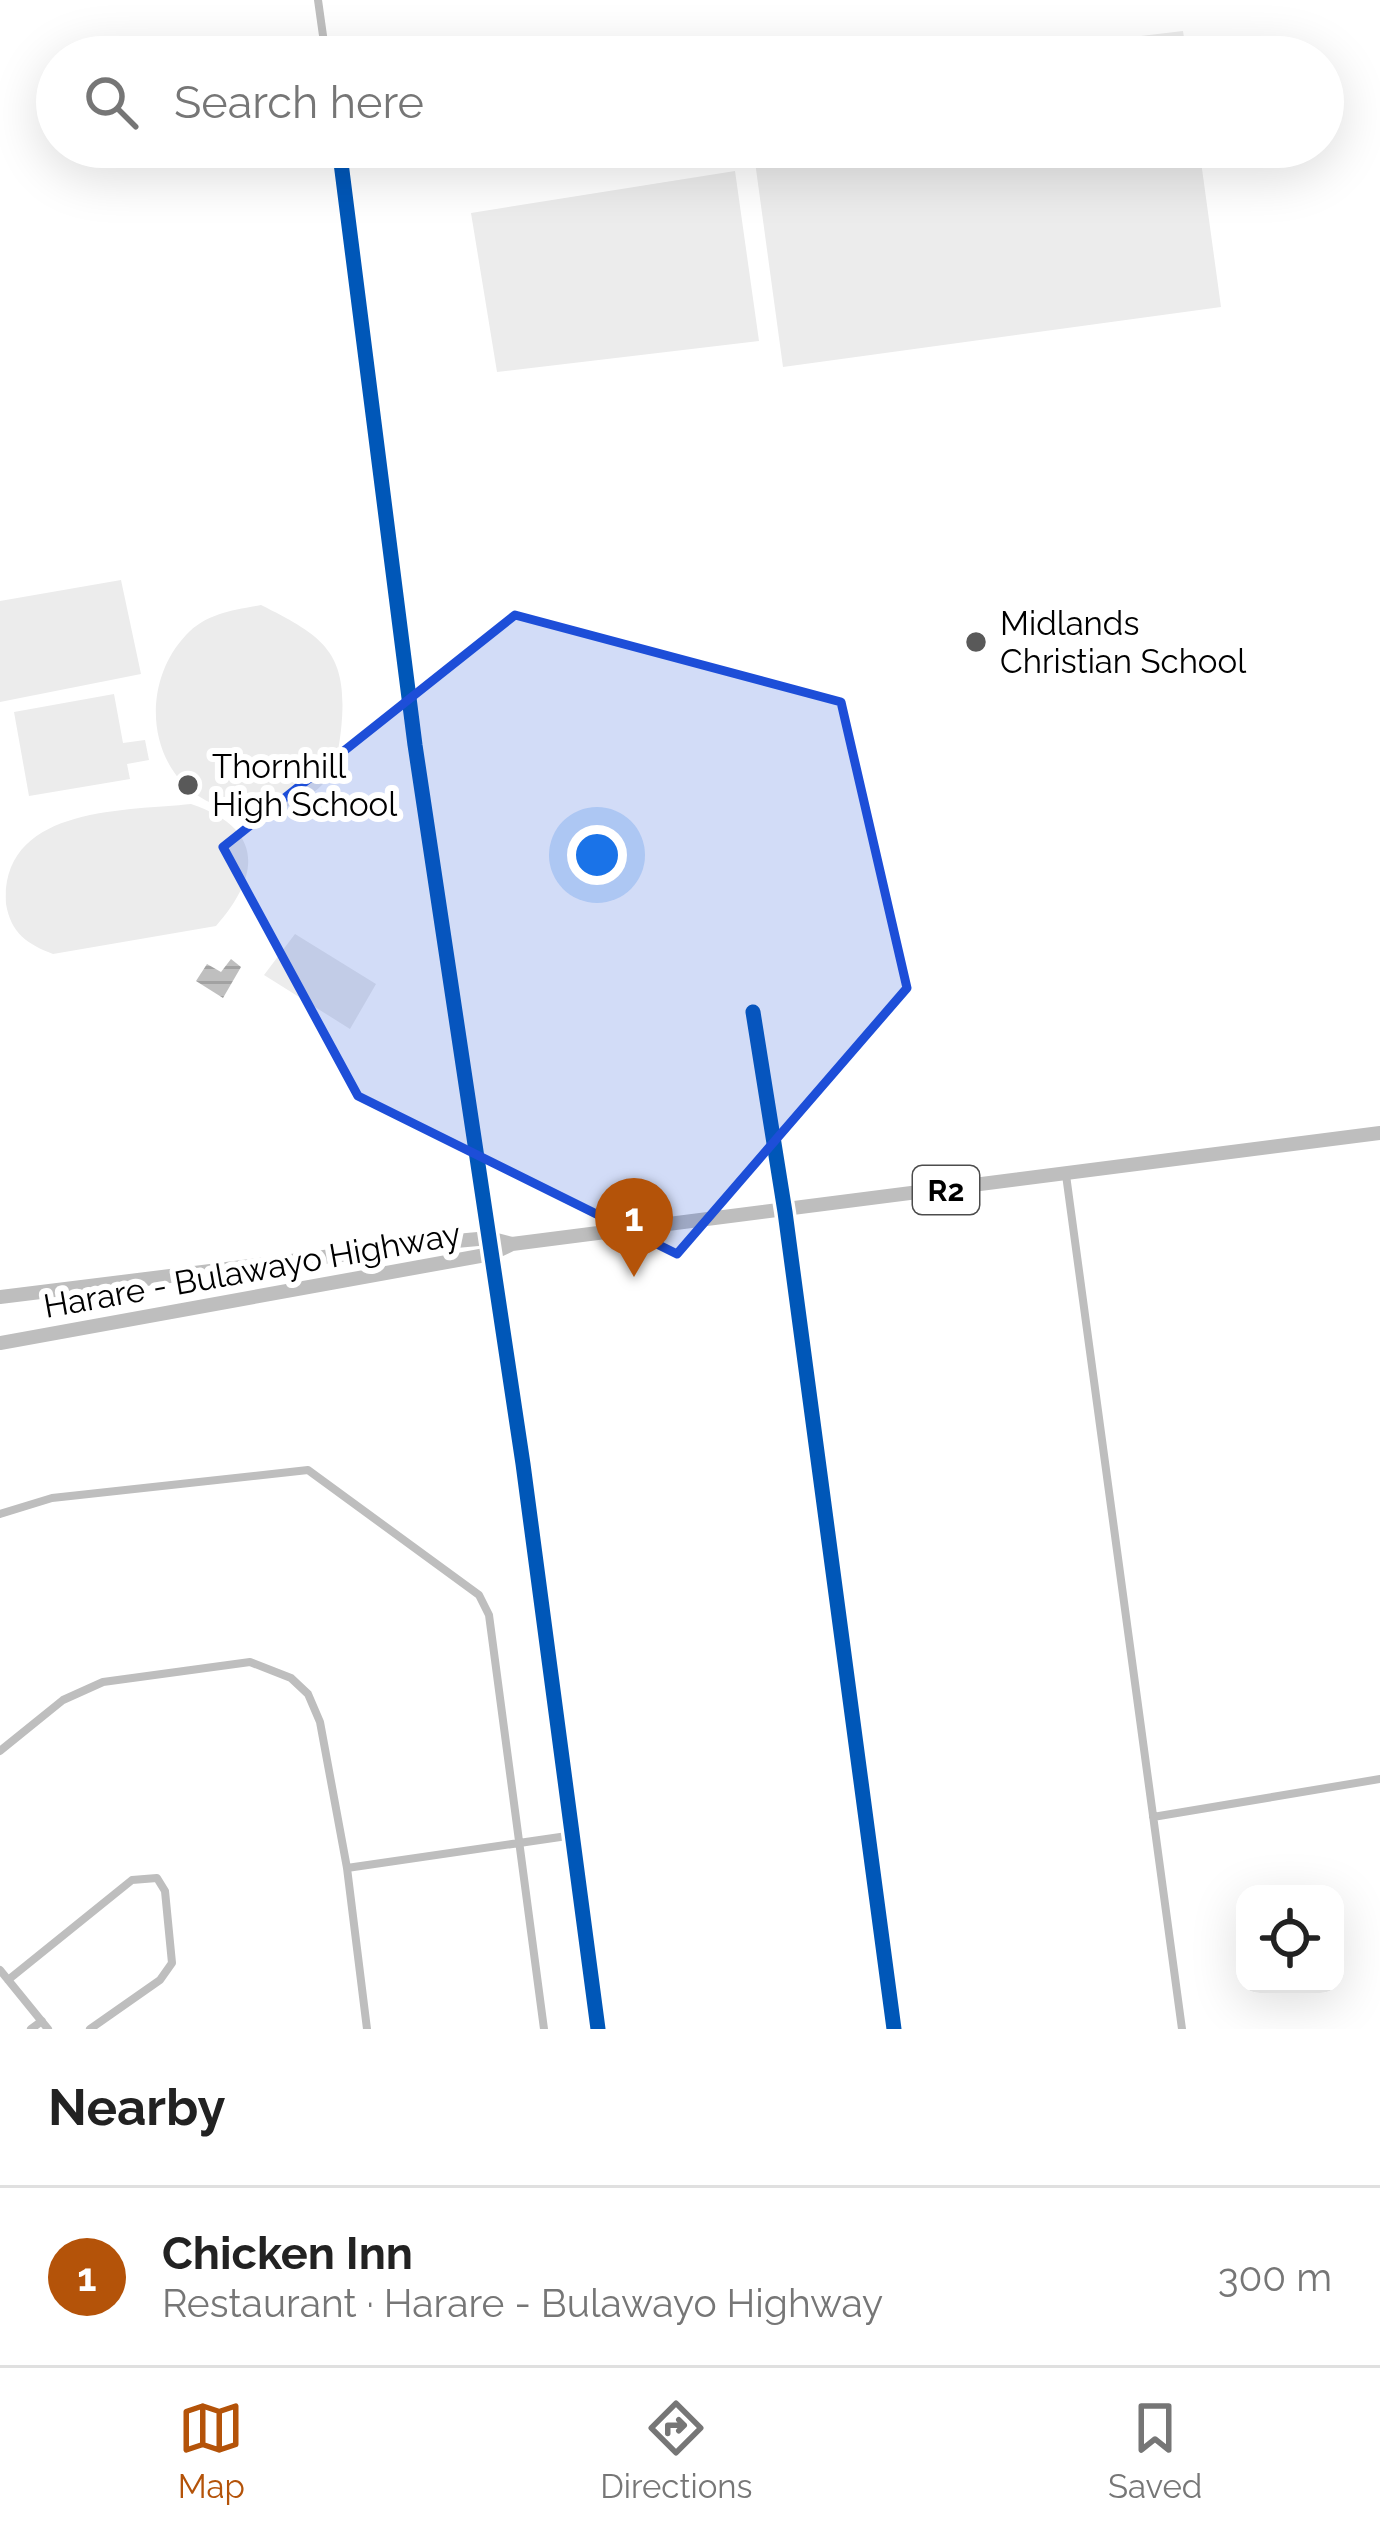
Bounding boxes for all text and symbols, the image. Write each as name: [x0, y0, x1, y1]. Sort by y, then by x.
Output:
search box: [36, 36, 1344, 168]
icon: search: [78, 69, 144, 135]
text: Search here: [174, 76, 424, 129]
place label: Midlands Christian School: [1000, 604, 1247, 681]
marker: Midlands Christian School: [963, 629, 989, 655]
place label: Thornhill High School: [212, 747, 398, 824]
marker: Thornhill High School: [175, 772, 201, 798]
your location: [567, 825, 627, 885]
road number: R2: [913, 1166, 979, 1214]
pin: 1: [595, 1178, 673, 1277]
street label: Harare - Bulawayo Highway: [41, 1214, 464, 1326]
map controls: [1236, 1885, 1344, 1993]
button: locate: [1236, 1885, 1344, 1993]
text: Nearby: [48, 2077, 225, 2137]
text: Chicken Inn: [162, 2227, 413, 2280]
text: 1: [77, 2254, 97, 2300]
text: 300 m: [1218, 2254, 1332, 2300]
text: Restaurant · Harare - Bulawayo Highway: [162, 2280, 883, 2326]
tab: Map: [178, 2395, 245, 2506]
tab: Directions: [600, 2395, 753, 2506]
tab: Saved: [1108, 2395, 1202, 2506]

